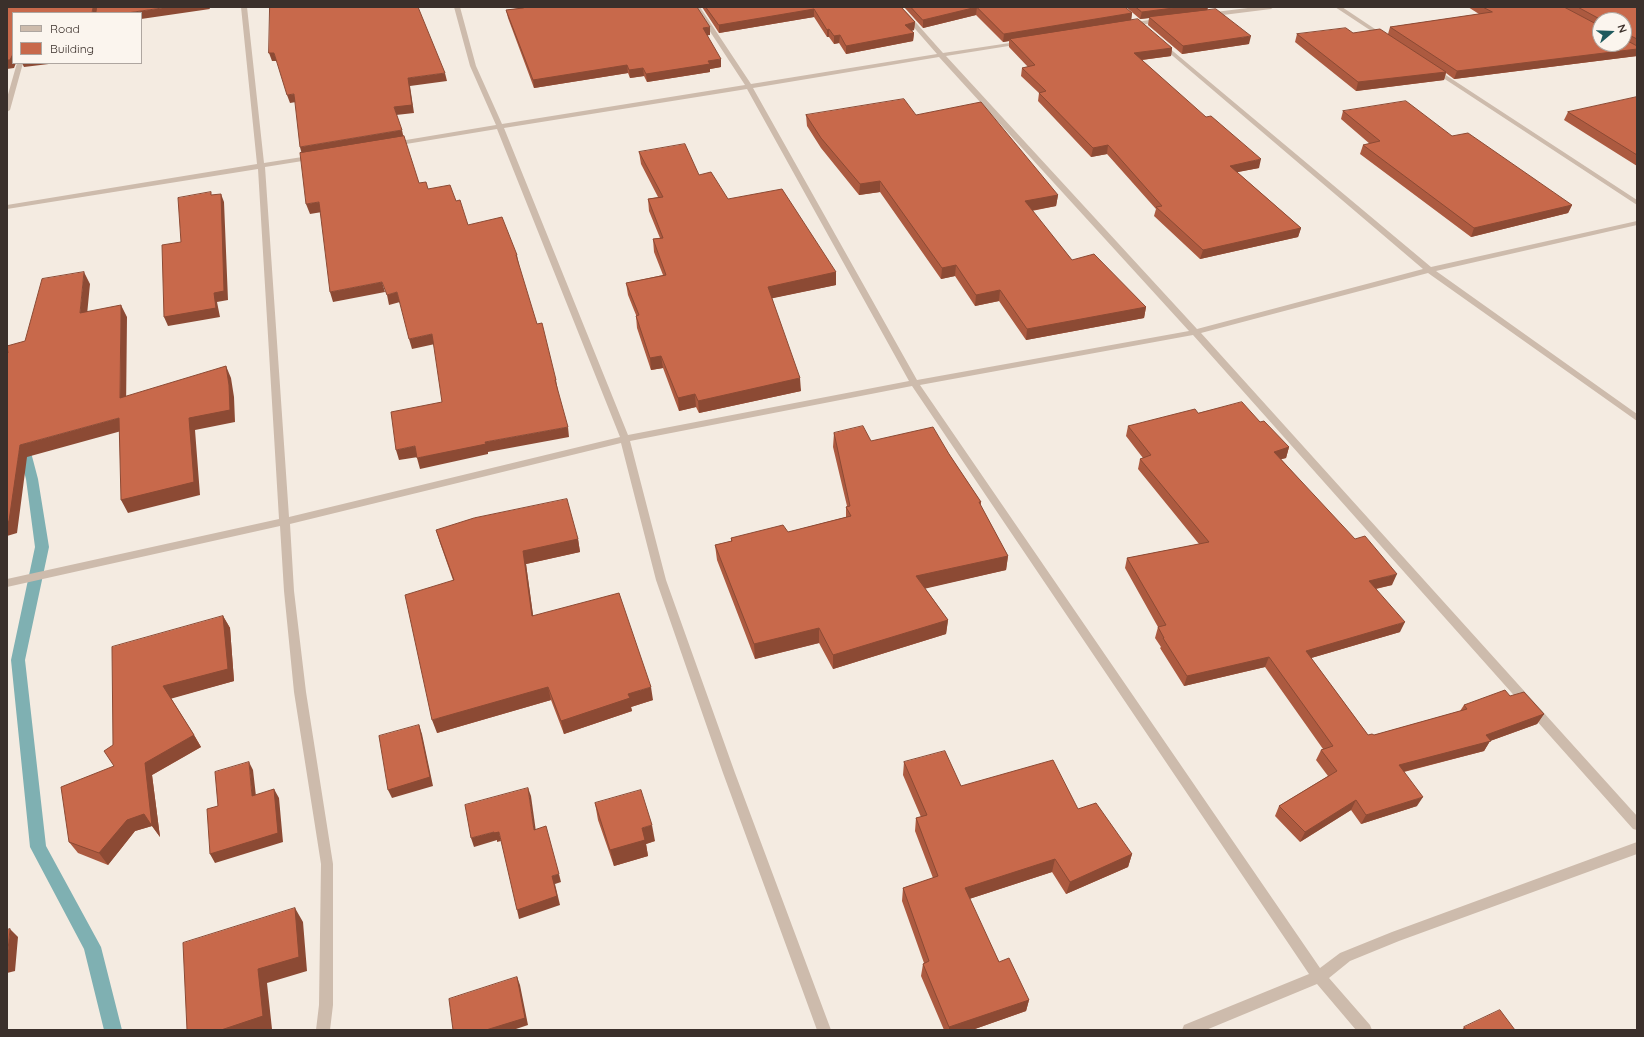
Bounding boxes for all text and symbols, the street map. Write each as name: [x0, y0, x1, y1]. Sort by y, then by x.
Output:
legend: [12, 12, 142, 64]
north arrow: [1592, 12, 1632, 52]
text: Road: [50, 21, 80, 36]
text: N: [1614, 22, 1630, 35]
text: Building: [50, 41, 94, 56]

